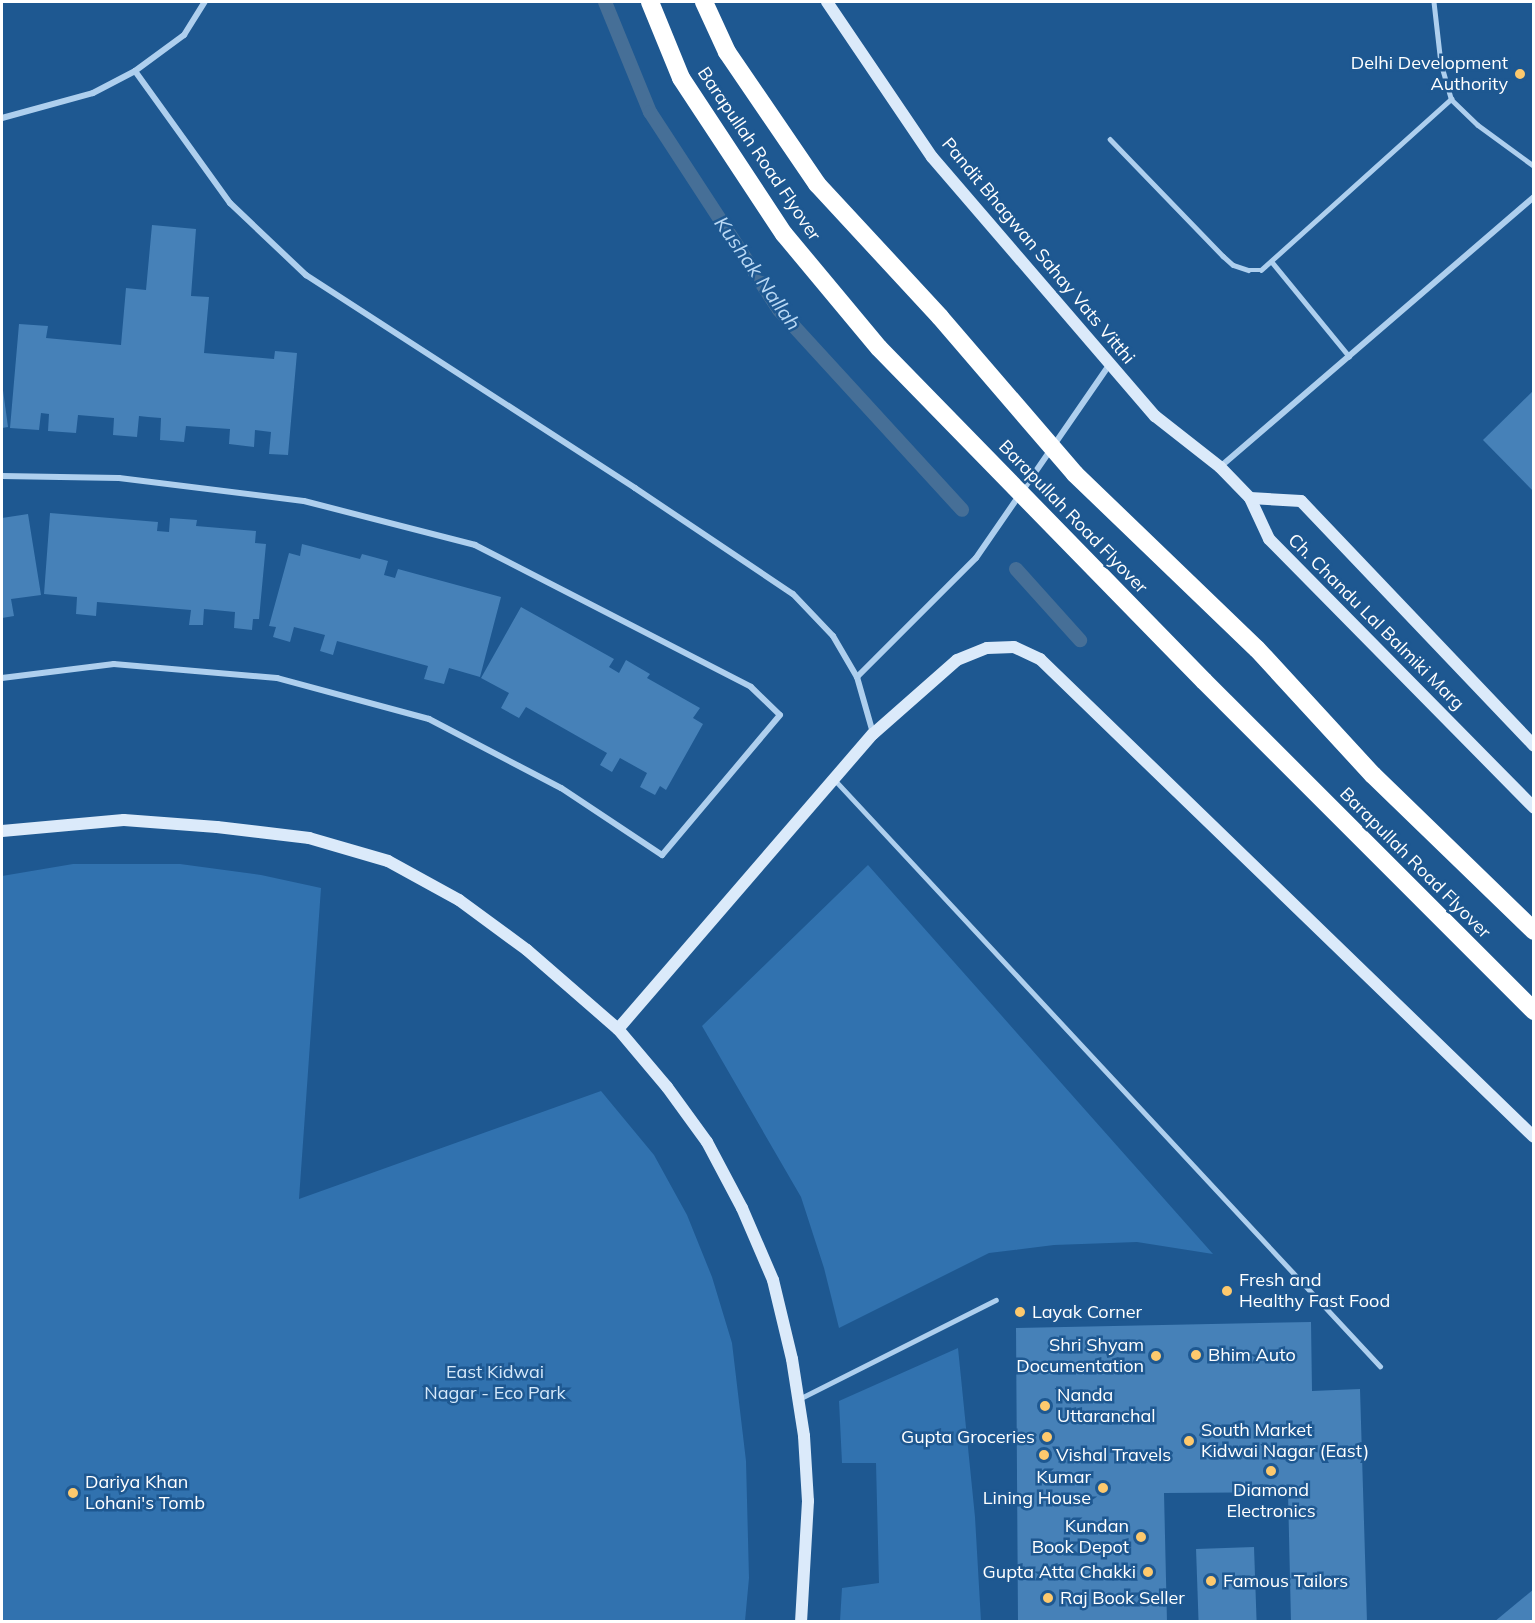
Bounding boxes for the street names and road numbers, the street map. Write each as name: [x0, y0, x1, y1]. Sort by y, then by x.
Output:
street label: Barapullah Road Flyover: [693, 63, 825, 245]
street label: Pandit Bhagwan Sahay Vats Vitthi: [937, 134, 1139, 368]
street label: Barapullah Road Flyover: [994, 436, 1152, 598]
street label: Ch. Chandu Lal Balmiki Marg: [1283, 529, 1469, 715]
street label: Barapullah Road Flyover: [1335, 783, 1495, 943]

